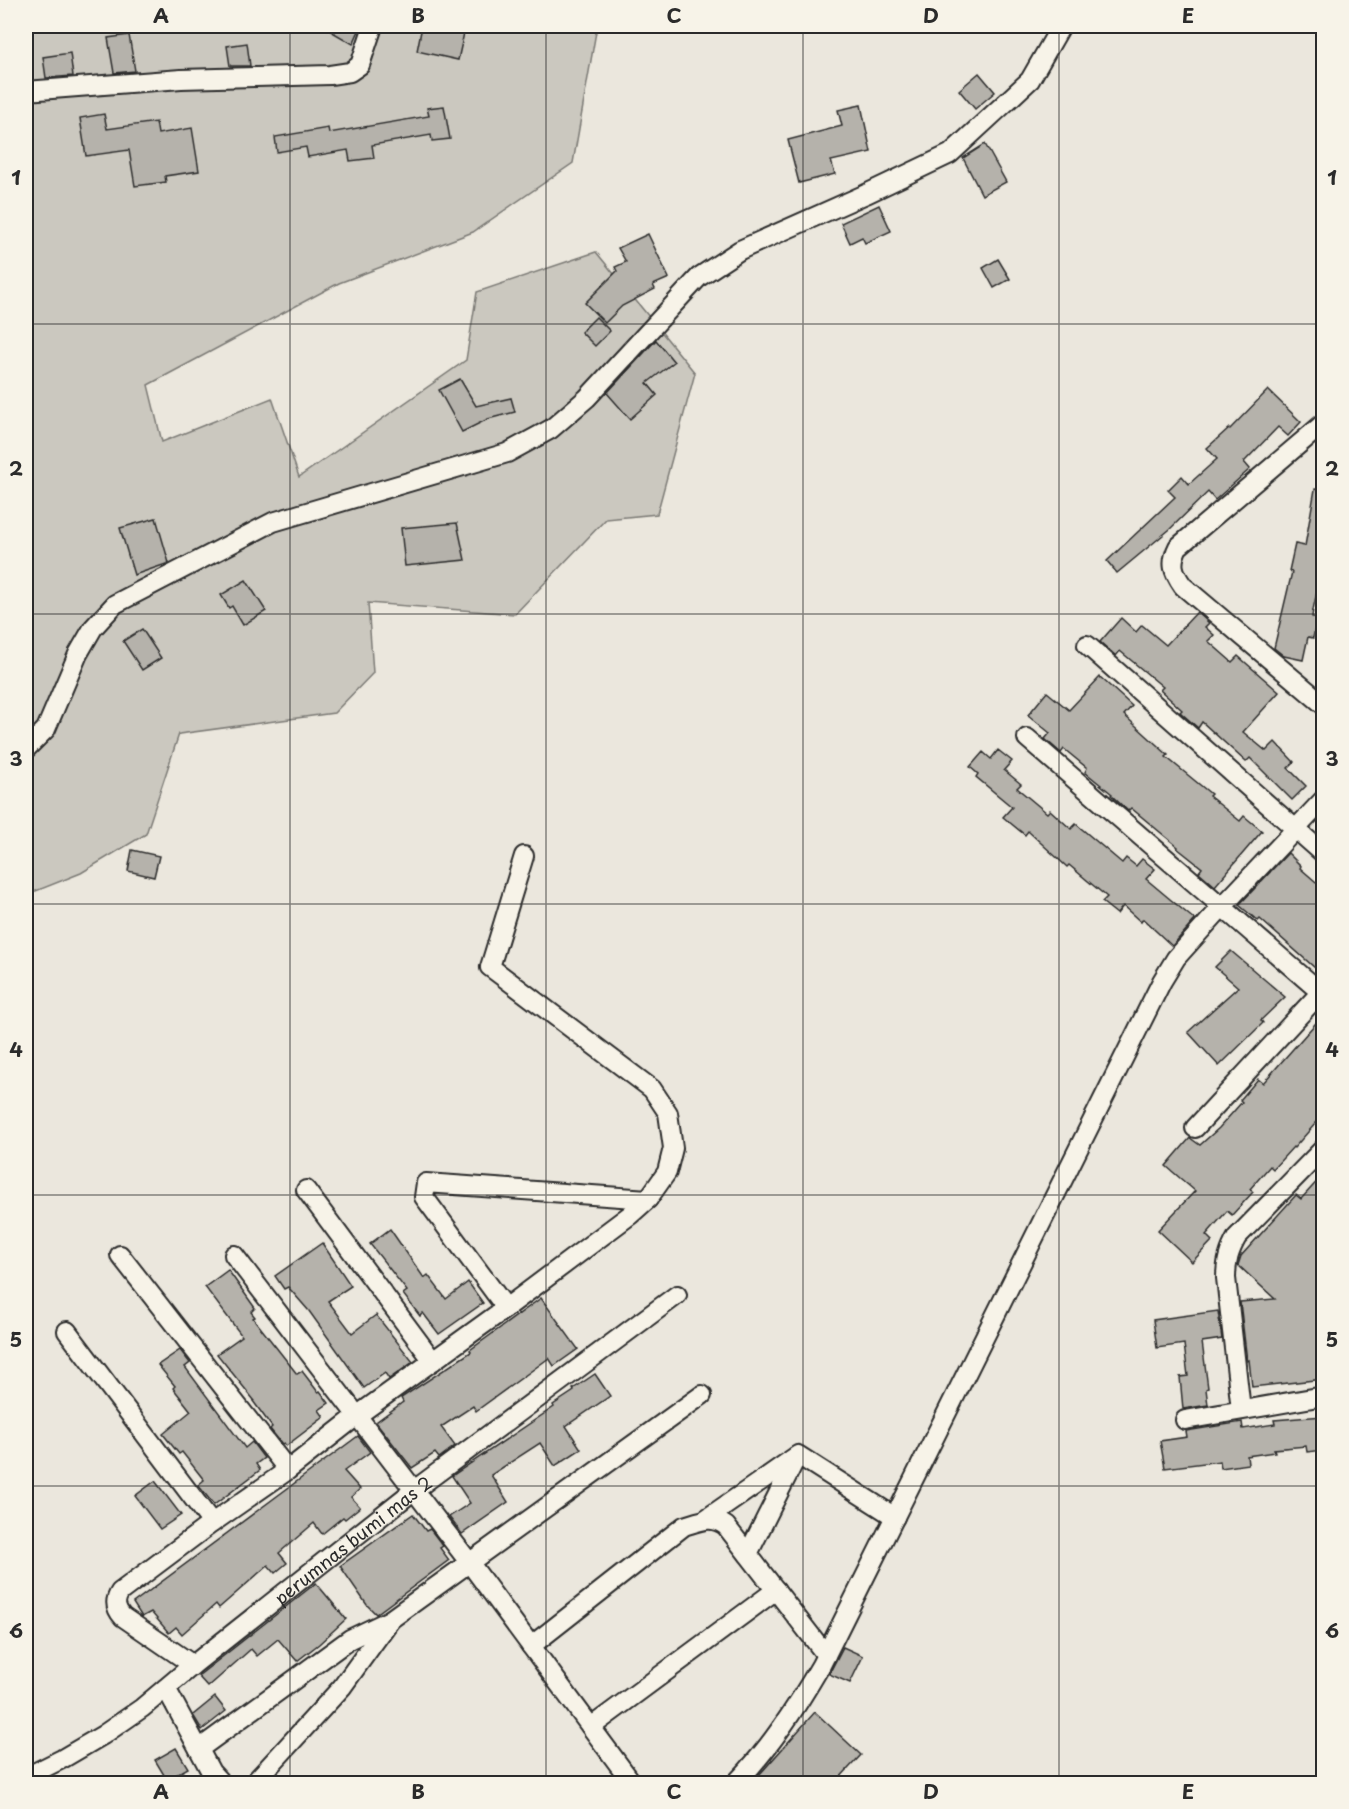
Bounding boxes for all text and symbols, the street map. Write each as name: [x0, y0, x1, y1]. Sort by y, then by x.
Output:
text: A: [153, 0, 169, 30]
text: B: [411, 0, 425, 30]
text: C: [666, 0, 682, 30]
text: D: [923, 0, 939, 30]
text: E: [1182, 0, 1194, 30]
text: 1: [11, 162, 21, 192]
text: 1: [1327, 162, 1337, 192]
text: 2: [9, 453, 23, 483]
text: 2: [1325, 453, 1339, 483]
text: 3: [9, 743, 23, 773]
text: 3: [1325, 743, 1339, 773]
text: 4: [9, 1034, 23, 1064]
text: 4: [1325, 1034, 1339, 1064]
text: 5: [10, 1324, 22, 1354]
text: 5: [1326, 1324, 1338, 1354]
street label: perumnas bumi mas 2: [268, 1468, 437, 1610]
text: 6: [9, 1615, 23, 1645]
text: 6: [1325, 1615, 1339, 1645]
text: A: [153, 1776, 169, 1806]
text: B: [411, 1776, 425, 1806]
text: C: [666, 1776, 682, 1806]
text: D: [923, 1776, 939, 1806]
text: E: [1182, 1776, 1194, 1806]

